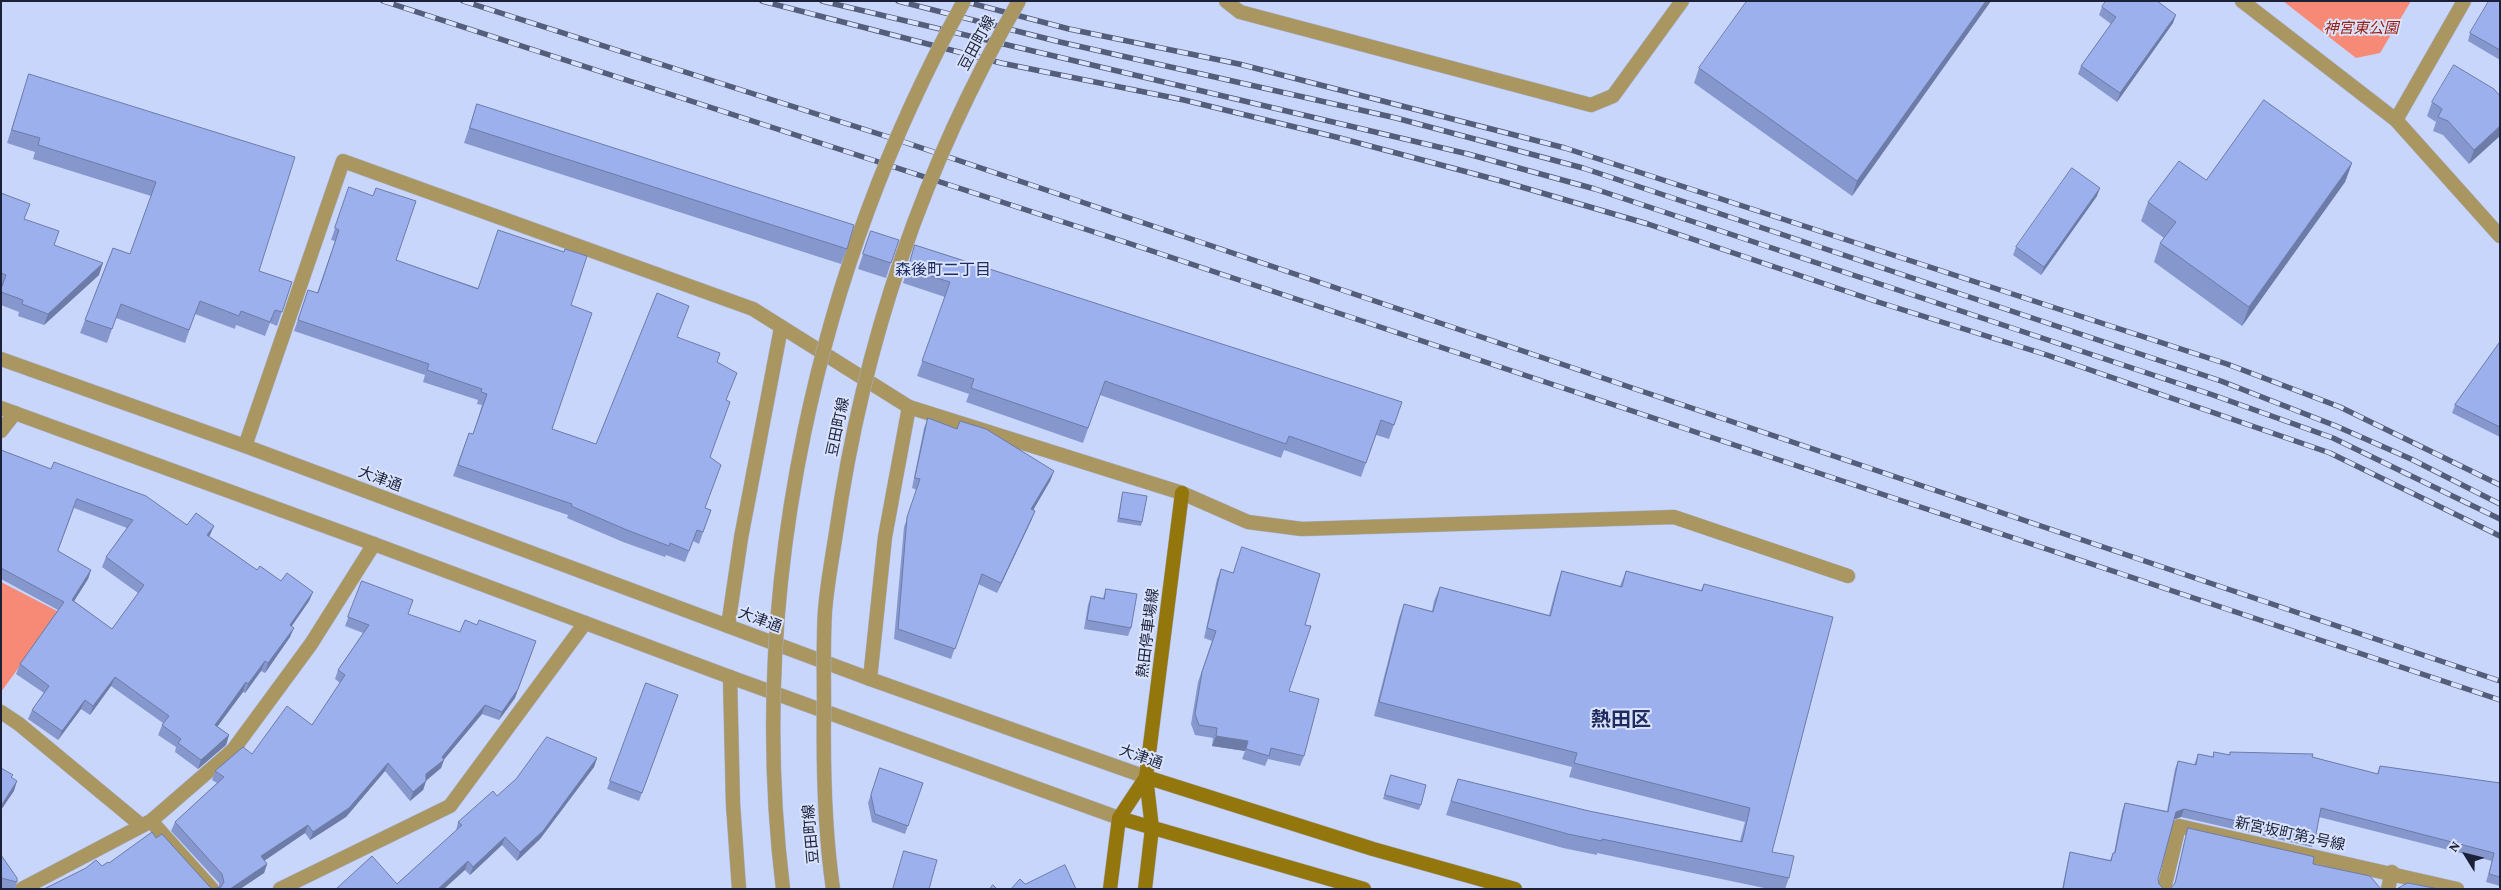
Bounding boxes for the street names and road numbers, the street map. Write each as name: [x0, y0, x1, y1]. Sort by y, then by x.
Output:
street label: 豆田町線: [955, 12, 999, 74]
street label: 豆田町線: [823, 396, 853, 458]
street label: 大津通: [356, 463, 404, 495]
street label: 熱田停車場線: [1134, 587, 1162, 679]
street label: 大津通: [736, 604, 784, 636]
street label: 大津通: [1117, 741, 1165, 773]
street label: 豆田町線: [799, 803, 823, 865]
street label: 新宮坂町第2号線: [2233, 814, 2347, 854]

